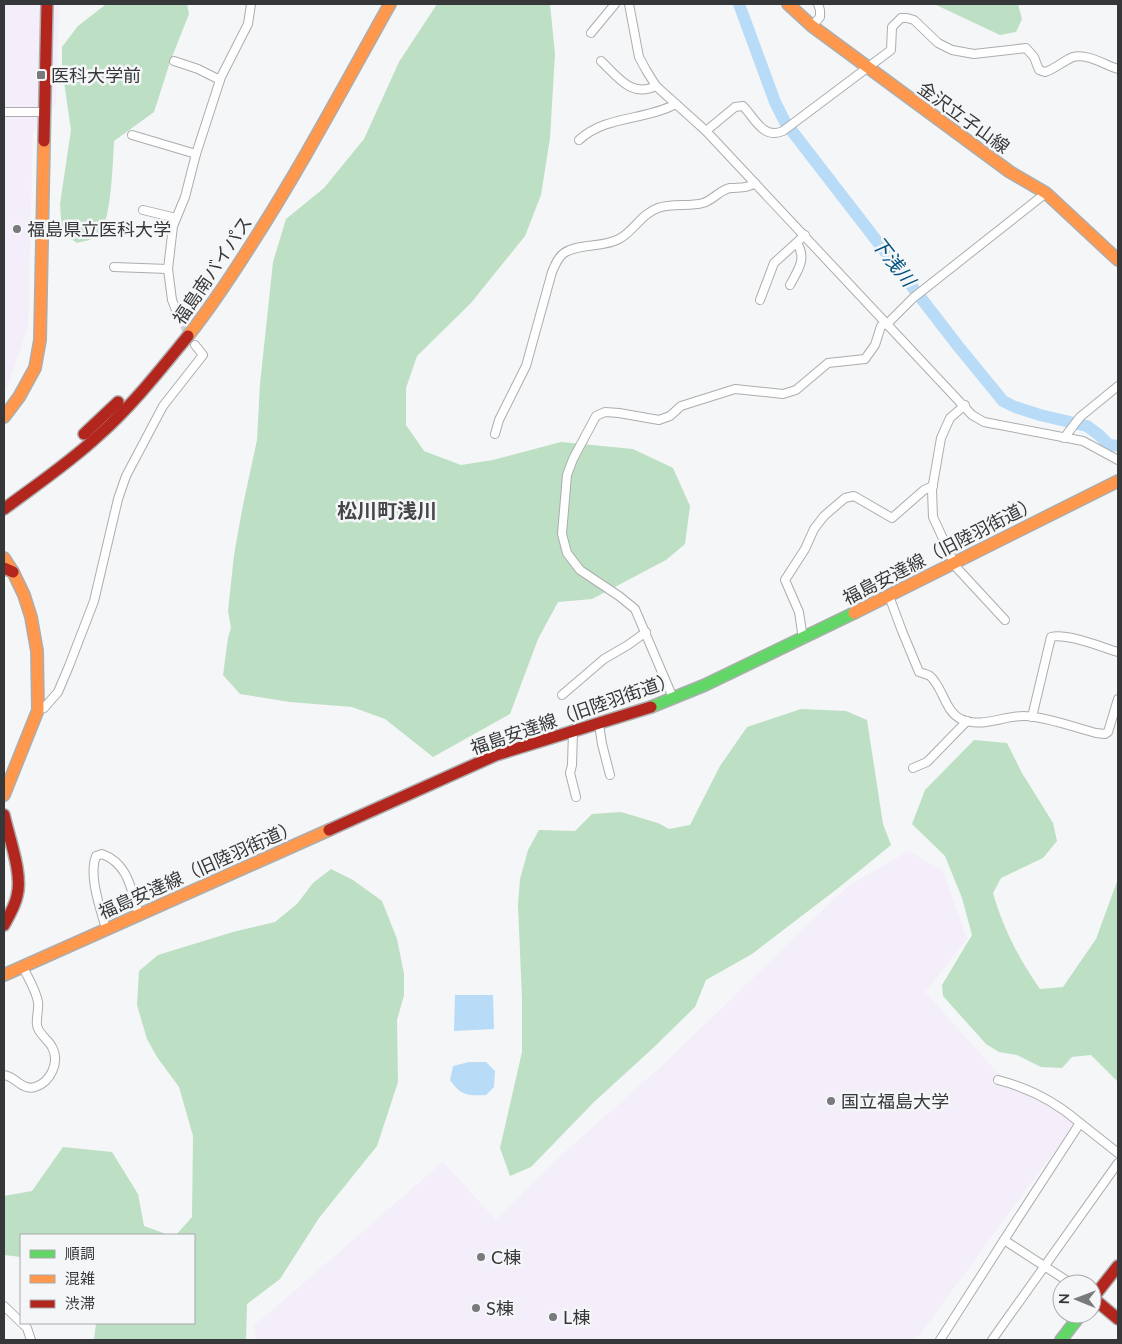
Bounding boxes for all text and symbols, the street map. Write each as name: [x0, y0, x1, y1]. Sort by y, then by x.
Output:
place label: 医科大学前: [51, 64, 141, 86]
marker: 医科大学前: [35, 69, 47, 81]
street label: 金沢立子山線: [914, 76, 1014, 158]
street label: 福島南バイパス: [168, 212, 256, 328]
place label: 福島県立医科大学: [27, 218, 171, 240]
marker: 福島県立医科大学: [11, 223, 23, 235]
water label: 下浅川: [867, 231, 922, 292]
street label: 福島安達線（旧陸羽街道）: [839, 491, 1041, 609]
district label: 松川町浅川: [337, 498, 437, 522]
street label: 福島安達線（旧陸羽街道）: [467, 667, 679, 759]
street label: 福島安達線（旧陸羽街道）: [95, 815, 301, 923]
place label: 国立福島大学: [841, 1090, 949, 1112]
marker: 国立福島大学: [825, 1095, 837, 1107]
legend: [20, 1234, 195, 1324]
text: 順調: [65, 1244, 95, 1262]
place label: C棟: [491, 1246, 521, 1268]
marker: C棟: [475, 1251, 487, 1263]
text: 混雑: [65, 1269, 95, 1287]
north arrow: [1052, 1274, 1102, 1324]
text: N: [1055, 1293, 1072, 1304]
text: 渋滞: [65, 1294, 95, 1312]
place label: S棟: [486, 1297, 514, 1319]
marker: S棟: [470, 1302, 482, 1314]
place label: L棟: [563, 1306, 590, 1328]
marker: L棟: [547, 1311, 559, 1323]

